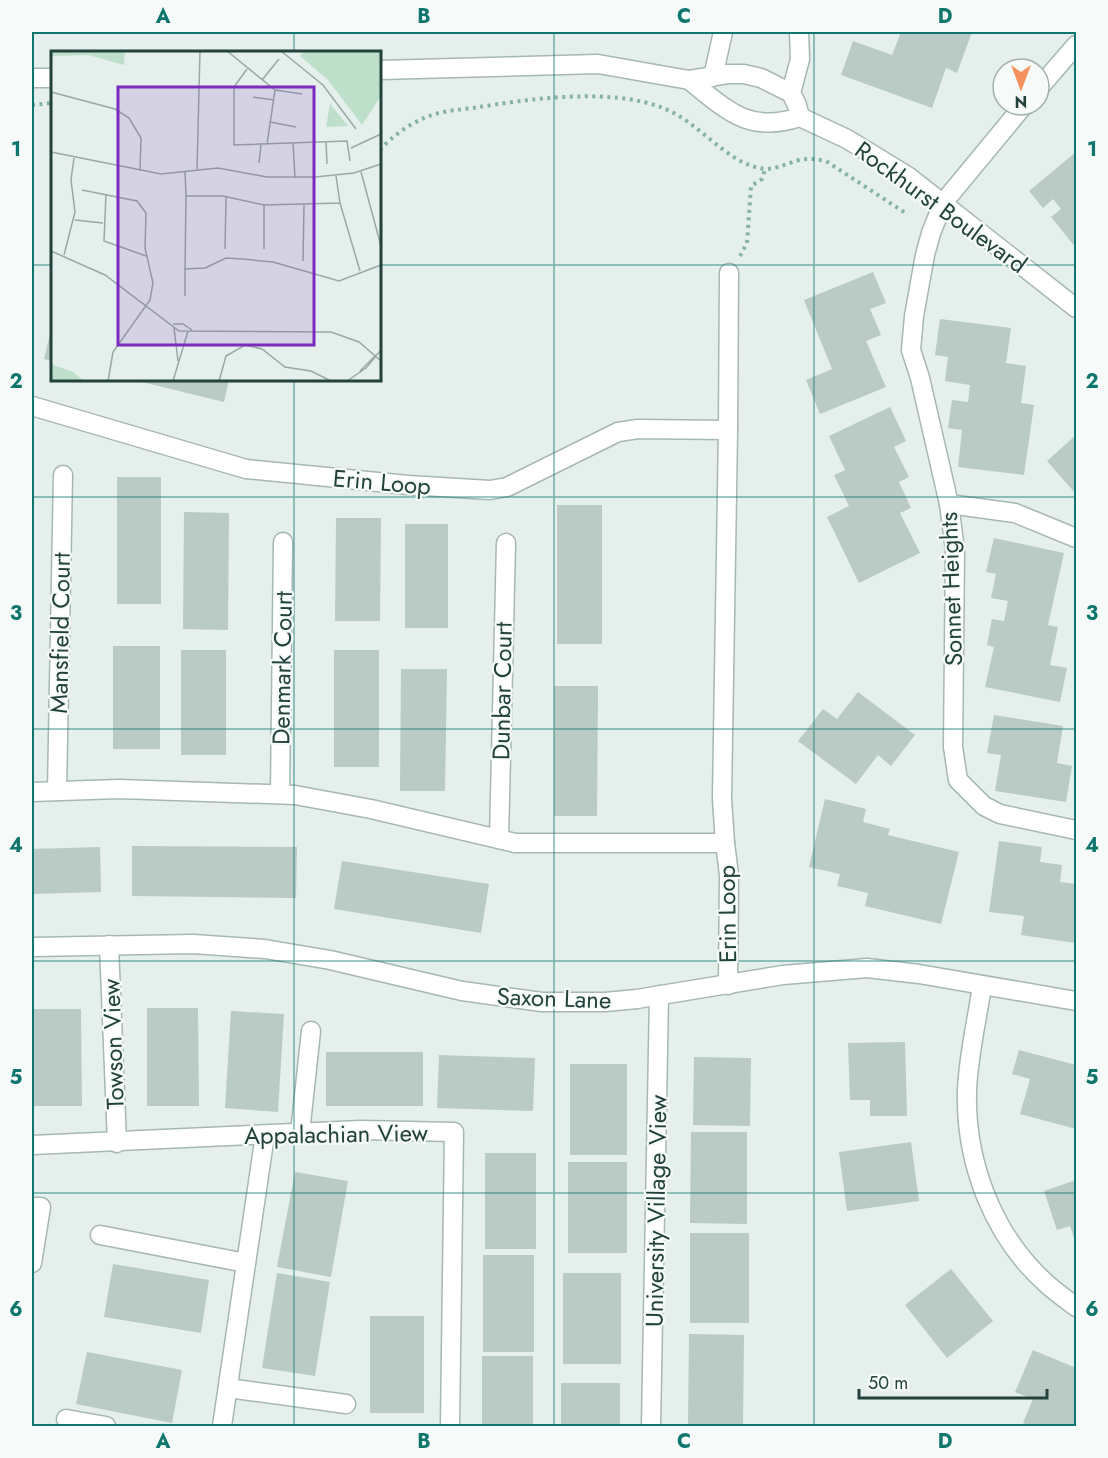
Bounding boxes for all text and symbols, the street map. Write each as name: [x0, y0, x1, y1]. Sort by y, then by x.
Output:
text: A: [155, 2, 171, 31]
text: B: [417, 2, 431, 31]
text: C: [677, 2, 691, 31]
text: D: [938, 2, 952, 31]
inset map: [51, 51, 381, 381]
north arrow: [991, 57, 1051, 117]
text: N: [1015, 90, 1027, 113]
street label: Rockhurst Boulevard: [848, 133, 1034, 281]
text: 1: [11, 135, 21, 164]
text: 1: [1087, 135, 1097, 164]
text: 2: [9, 367, 23, 396]
text: 2: [1085, 367, 1099, 396]
street label: Erin Loop: [332, 460, 432, 504]
street label: Sonnet Heights: [931, 511, 971, 667]
street label: Mansfield Court: [41, 552, 79, 714]
street label: Denmark Court: [263, 591, 301, 745]
text: 3: [10, 599, 22, 628]
text: 3: [1086, 599, 1098, 628]
street label: Dunbar Court: [483, 621, 521, 760]
text: 4: [9, 831, 23, 860]
text: 4: [1085, 831, 1099, 860]
street label: Erin Loop: [709, 865, 745, 963]
street label: Towson View: [93, 977, 133, 1110]
street label: Saxon Lane: [496, 979, 612, 1017]
text: 5: [10, 1063, 23, 1092]
text: 5: [1086, 1063, 1099, 1092]
street label: University Village View: [636, 1094, 676, 1327]
street label: Appalachian View: [244, 1115, 429, 1153]
text: 6: [9, 1295, 23, 1324]
text: 6: [1085, 1295, 1099, 1324]
scale bar: [859, 1362, 1046, 1400]
text: 50 m: [868, 1370, 908, 1396]
text: A: [155, 1427, 171, 1456]
text: B: [417, 1427, 431, 1456]
text: C: [677, 1427, 691, 1456]
text: D: [938, 1427, 952, 1456]

